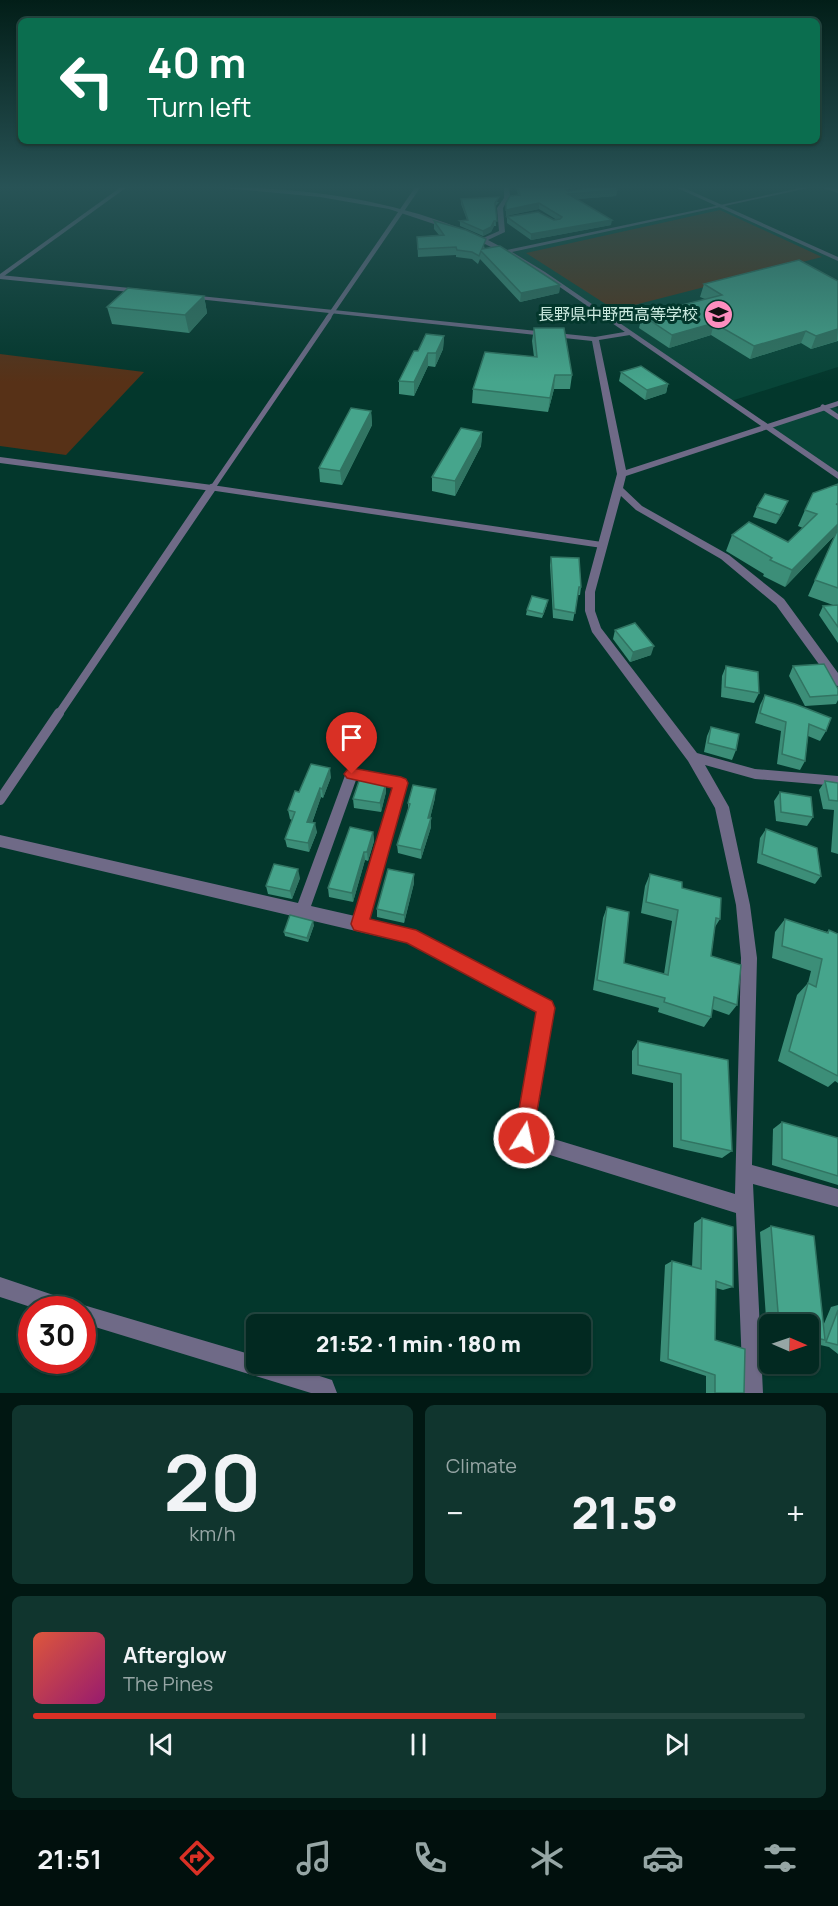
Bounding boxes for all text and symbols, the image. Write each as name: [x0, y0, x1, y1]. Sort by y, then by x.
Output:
text: 40 m: [147, 33, 246, 91]
icon: left: [48, 42, 126, 120]
text: Turn left: [147, 88, 251, 125]
school or university icon: 長野県中野西高等学校: [703, 298, 735, 330]
place label: 長野県中野西高等学校: [538, 303, 698, 325]
pin: [326, 712, 377, 774]
icon: arrive: [335, 721, 368, 754]
position arrow: [492, 1106, 556, 1170]
speed limit sign: 30: [18, 1296, 96, 1374]
north arrow: [759, 1314, 819, 1374]
map controls: [759, 1314, 819, 1374]
text: 21:52 · 1 min · 180 m: [316, 1329, 521, 1359]
text: 20: [164, 1428, 261, 1534]
text: Climate: [446, 1452, 517, 1479]
text: 21.5°: [571, 1481, 678, 1543]
text: −: [446, 1490, 464, 1535]
text: +: [786, 1490, 805, 1535]
text: km/h: [189, 1520, 236, 1547]
text: Afterglow: [123, 1640, 227, 1670]
text: The Pines: [123, 1670, 213, 1697]
icon: previous: [145, 1728, 178, 1761]
icon: pause: [402, 1728, 435, 1761]
icon: next: [660, 1728, 693, 1761]
icon: directions: [176, 1837, 218, 1879]
icon: music: [293, 1837, 335, 1879]
icon: phone: [409, 1837, 451, 1879]
icon: climate: [526, 1837, 568, 1879]
icon: car: [642, 1837, 684, 1879]
icon: filters: [759, 1837, 801, 1879]
text: 21:51: [37, 1840, 102, 1877]

